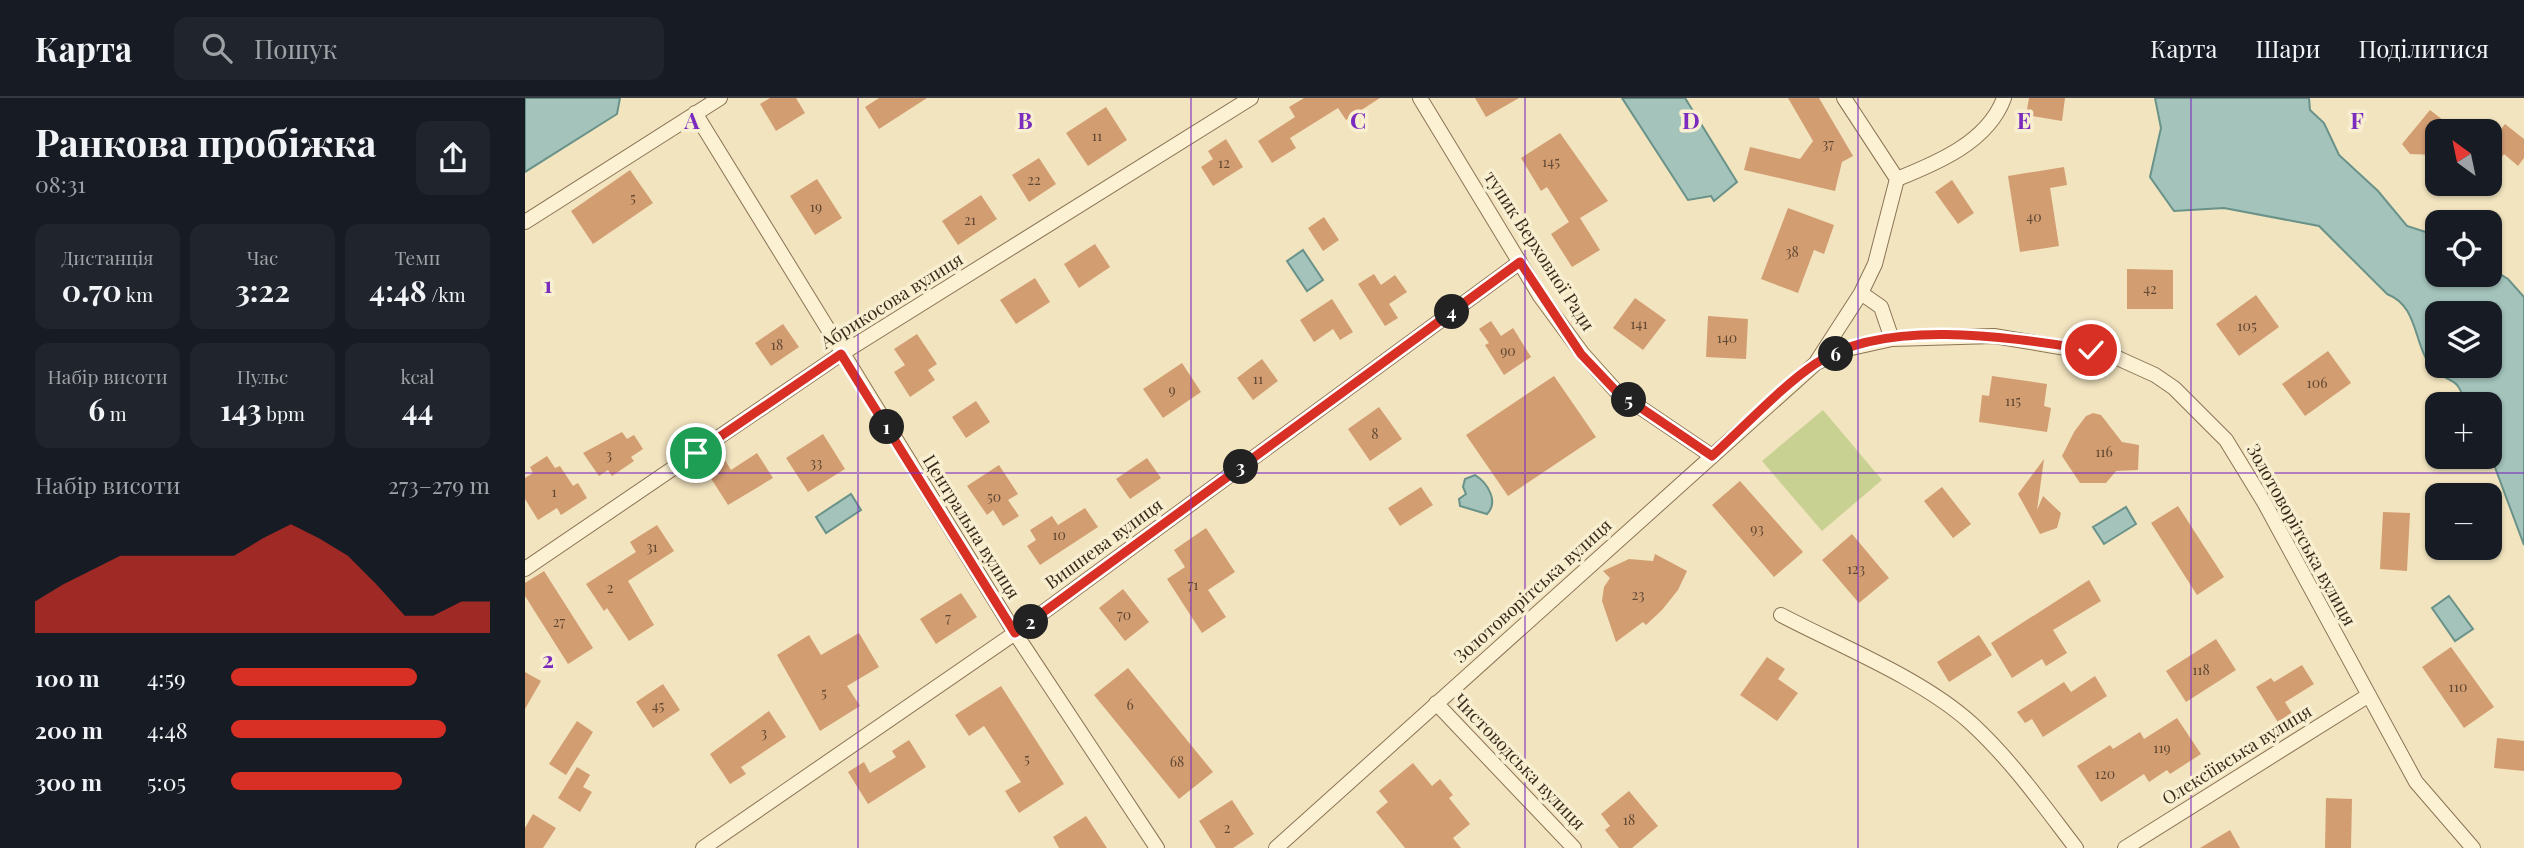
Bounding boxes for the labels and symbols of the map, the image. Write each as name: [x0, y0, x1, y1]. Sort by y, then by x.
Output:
text: A: [683, 104, 700, 135]
text: B: [1017, 104, 1033, 135]
text: C: [1350, 104, 1366, 135]
text: D: [1682, 104, 1700, 135]
text: E: [2017, 104, 2031, 135]
text: F: [2350, 104, 2364, 135]
north arrow: [2425, 119, 2503, 196]
house number: 11: [1092, 126, 1102, 145]
house number: 37: [1822, 134, 1834, 153]
house number: 145: [1542, 152, 1560, 171]
house number: 12: [1218, 153, 1230, 172]
street label: тупик Верховної Ради: [1479, 166, 1601, 335]
house number: 22: [1027, 170, 1041, 189]
house number: 5: [630, 188, 636, 207]
house number: 19: [810, 197, 822, 216]
house number: 40: [2026, 207, 2042, 226]
house number: 21: [964, 210, 976, 229]
house number: 38: [1785, 242, 1799, 261]
street label: Абрикосова вулиця: [815, 246, 967, 354]
text: 1: [544, 268, 553, 299]
house number: 42: [2143, 279, 2157, 298]
pin: 4: [1434, 294, 1469, 330]
house number: 141: [1630, 314, 1648, 333]
house number: 105: [2237, 316, 2257, 335]
pin: [2061, 320, 2121, 380]
house number: 140: [1717, 328, 1737, 347]
house number: 18: [771, 335, 783, 354]
pin: 6: [1819, 336, 1853, 372]
house number: 90: [1500, 341, 1516, 360]
house number: 11: [1253, 369, 1263, 388]
house number: 106: [2307, 373, 2327, 392]
house number: 9: [1168, 380, 1176, 399]
pin: 5: [1611, 382, 1647, 418]
house number: 115: [2005, 391, 2021, 410]
pin: 1: [869, 410, 905, 444]
pin: [666, 423, 726, 483]
house number: 8: [1371, 424, 1379, 443]
street label: Золотоворітська вулиця: [2242, 439, 2362, 630]
house number: 116: [2095, 442, 2113, 461]
house number: 3: [606, 445, 612, 464]
street label: Центральна вулиця: [918, 450, 1026, 603]
pin: 3: [1223, 450, 1259, 484]
house number: 33: [810, 453, 822, 472]
house number: 1: [551, 482, 557, 501]
house number: 50: [987, 487, 1001, 506]
street label: Вишнева вулиця: [1040, 492, 1167, 594]
street label: Золотоворітська вулиця: [1448, 513, 1617, 668]
house number: 93: [1750, 519, 1764, 538]
house number: 10: [1052, 525, 1066, 544]
house number: 31: [646, 537, 658, 556]
house number: 123: [1847, 559, 1865, 578]
house number: 71: [1188, 575, 1198, 594]
house number: 2: [607, 578, 614, 597]
house number: 23: [1631, 585, 1645, 604]
pin: 2: [1014, 604, 1049, 640]
house number: 70: [1117, 605, 1131, 624]
house number: 7: [945, 608, 951, 627]
house number: 27: [553, 612, 566, 631]
text: 2: [542, 643, 554, 674]
house number: 118: [2192, 660, 2210, 679]
house number: 110: [2449, 677, 2467, 696]
house number: 5: [821, 683, 827, 702]
street label: Чистоводська вулиця: [1448, 688, 1591, 835]
house number: 6: [1126, 695, 1134, 714]
house number: 45: [652, 696, 665, 715]
street label: Олексіївська вулиця: [2157, 698, 2316, 810]
house number: 3: [761, 723, 767, 742]
house number: 119: [2153, 738, 2171, 757]
house number: 5: [1024, 749, 1030, 768]
house number: 68: [1170, 752, 1184, 771]
house number: 120: [2095, 764, 2115, 783]
house number: 18: [1623, 810, 1635, 829]
house number: 2: [1224, 818, 1231, 837]

